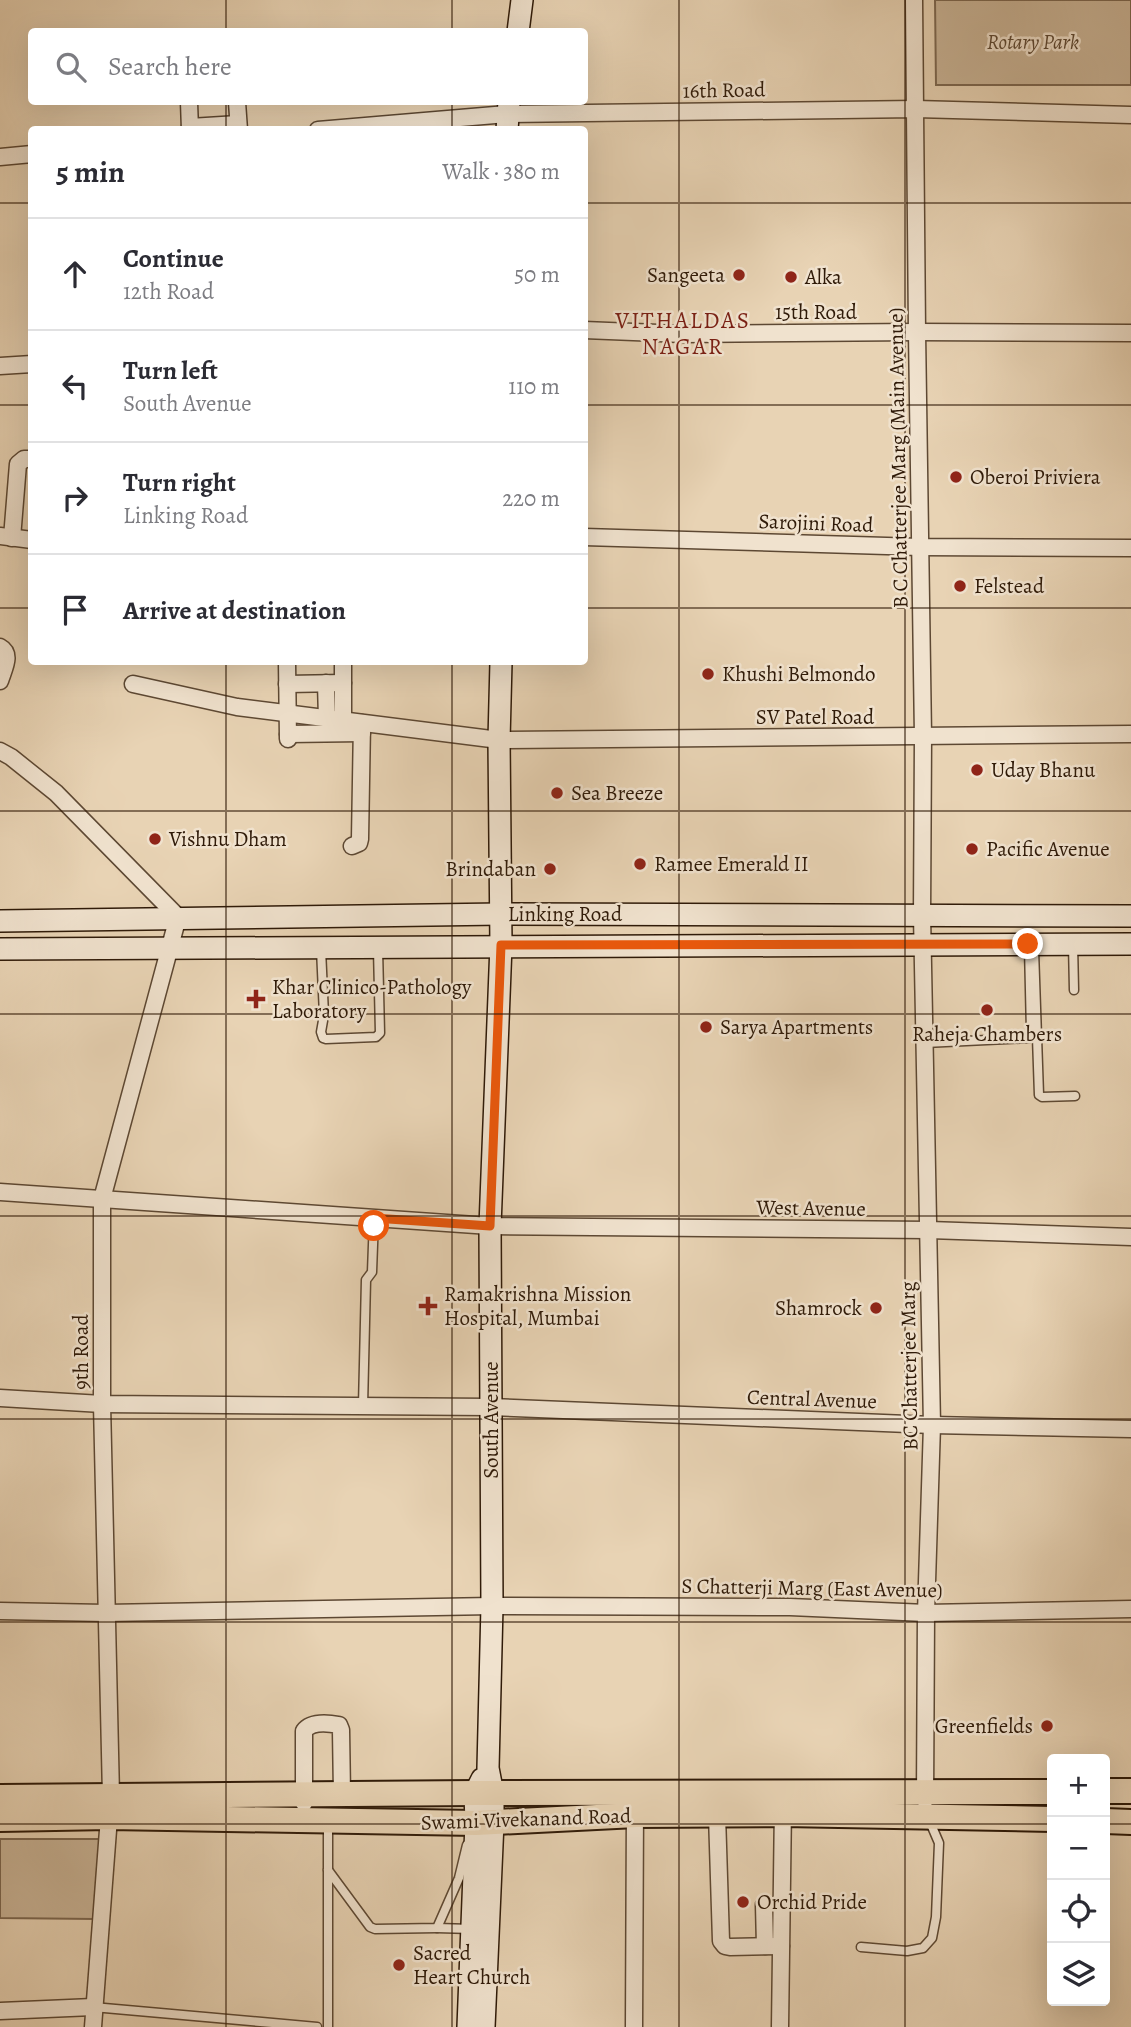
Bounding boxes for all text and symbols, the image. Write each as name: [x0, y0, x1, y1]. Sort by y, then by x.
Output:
search box: [28, 28, 588, 105]
park label: Rotary Park: [987, 28, 1079, 56]
icon: search: [52, 48, 90, 86]
text: Search here: [108, 49, 232, 84]
street label: 16th Road: [682, 75, 766, 105]
text: 5 min: [56, 152, 125, 192]
text: Walk · 380 m: [442, 156, 560, 187]
text: Continue: [123, 241, 224, 276]
icon: ahead: [56, 255, 94, 293]
text: 50 m: [514, 259, 560, 290]
place label: Sangeeta: [647, 261, 725, 289]
place label: Alka: [804, 263, 842, 291]
marker: Sangeeta: [731, 267, 747, 283]
marker: Alka: [783, 269, 799, 285]
text: 12th Road: [123, 276, 214, 307]
street label: 15th Road: [775, 298, 858, 326]
district label: VITHALDAS NAGAR: [614, 305, 751, 362]
street label: B C Chatterjee Marg (Main Avenue): [881, 307, 915, 609]
text: Turn left: [123, 353, 218, 388]
icon: left: [56, 367, 94, 405]
text: 110 m: [508, 371, 560, 402]
text: South Avenue: [123, 388, 252, 419]
place label: Oberoi Priviera: [970, 463, 1101, 491]
text: Turn right: [123, 465, 236, 500]
marker: Oberoi Priviera: [948, 469, 964, 485]
icon: right: [56, 479, 94, 517]
text: 220 m: [502, 483, 560, 514]
text: Linking Road: [123, 500, 248, 531]
street label: Sarojini Road: [758, 507, 875, 539]
place label: Felstead: [974, 572, 1045, 600]
marker: Felstead: [952, 578, 968, 594]
icon: arrive: [56, 591, 94, 629]
text: Arrive at destination: [123, 593, 346, 628]
place label: Khushi Belmondo: [722, 660, 876, 688]
marker: Khushi Belmondo: [700, 666, 716, 682]
street label: SV Patel Road: [756, 703, 875, 731]
place label: Uday Bhanu: [991, 756, 1096, 784]
marker: Uday Bhanu: [969, 762, 985, 778]
place label: Sea Breeze: [571, 779, 663, 807]
marker: Sea Breeze: [549, 785, 565, 801]
place label: Vishnu Dham: [168, 825, 287, 853]
marker: Vishnu Dham: [147, 831, 163, 847]
place label: Pacific Avenue: [986, 835, 1110, 863]
marker: Pacific Avenue: [964, 841, 980, 857]
place label: Ramee Emerald II: [654, 850, 809, 878]
place label: Brindaban: [445, 855, 536, 883]
marker: Ramee Emerald II: [632, 856, 648, 872]
marker: Brindaban: [542, 861, 558, 877]
street label: Linking Road: [508, 900, 623, 928]
route end: [1012, 928, 1043, 959]
place label: Khar Clinico-Pathology Laboratory: [272, 973, 472, 1025]
marker: Khar Clinico-Pathology Laboratory: [246, 989, 266, 1009]
marker: Raheja Chambers: [979, 1002, 995, 1018]
place label: Sarya Apartments: [720, 1013, 873, 1041]
marker: Sarya Apartments: [698, 1019, 714, 1035]
place label: Raheja Chambers: [912, 1020, 1062, 1048]
street label: West Avenue: [755, 1193, 866, 1223]
route start: [358, 1210, 389, 1241]
place label: Ramakrishna Mission Hospital, Mumbai: [444, 1280, 631, 1332]
street label: BC Chatterjee Marg: [894, 1281, 924, 1451]
place label: Shamrock: [775, 1294, 863, 1322]
marker: Ramakrishna Mission Hospital, Mumbai: [418, 1296, 438, 1316]
marker: Shamrock: [868, 1300, 884, 1316]
street label: 9th Road: [67, 1313, 95, 1390]
street label: South Avenue: [477, 1361, 505, 1479]
street label: Central Avenue: [747, 1383, 877, 1415]
street label: S Chatterji Marg (East Avenue): [681, 1572, 943, 1604]
place label: Greenfields: [935, 1712, 1033, 1740]
marker: Greenfields: [1039, 1718, 1055, 1734]
map controls: [1047, 1754, 1110, 2006]
button: +: [1047, 1754, 1110, 1817]
street label: Swami Vivekanand Road: [420, 1801, 632, 1837]
button: −: [1047, 1817, 1110, 1880]
button: locate: [1047, 1880, 1110, 1943]
place label: Orchid Pride: [757, 1888, 867, 1916]
marker: Orchid Pride: [735, 1894, 751, 1910]
place label: Sacred Heart Church: [413, 1939, 530, 1991]
button: layers: [1047, 1943, 1110, 2006]
marker: Sacred Heart Church: [391, 1957, 407, 1973]

